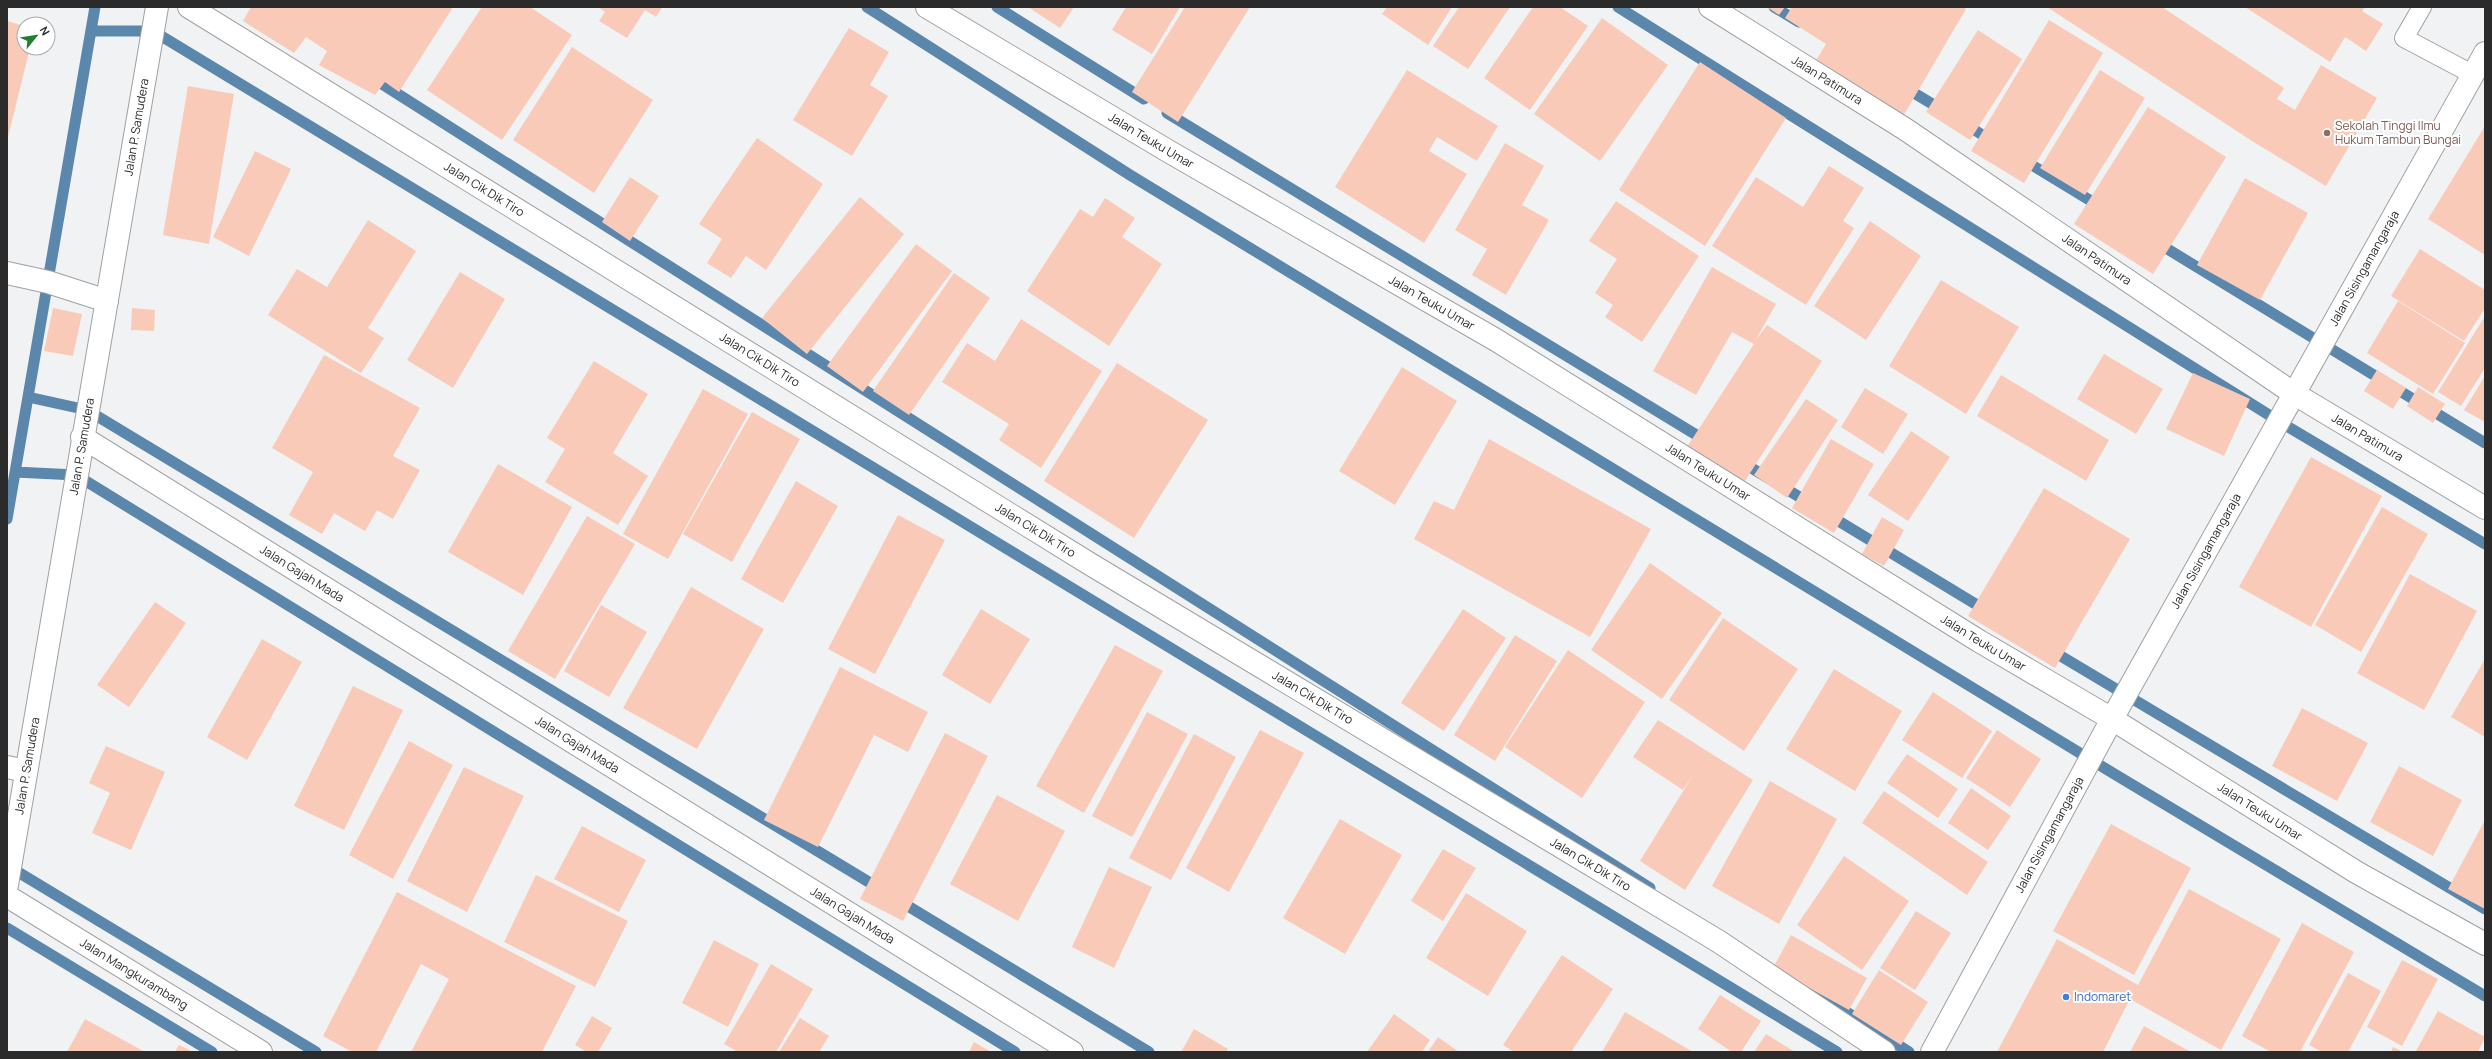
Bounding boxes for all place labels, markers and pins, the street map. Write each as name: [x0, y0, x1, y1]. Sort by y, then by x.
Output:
place label: Sekolah Tinggi Ilmu Hukum Tambun Bungai: [2335, 117, 2461, 148]
marker: Sekolah Tinggi Ilmu Hukum Tambun Bungai: [2322, 128, 2332, 138]
place label: Indomaret: [2074, 988, 2131, 1005]
marker: Indomaret: [2061, 992, 2071, 1002]

